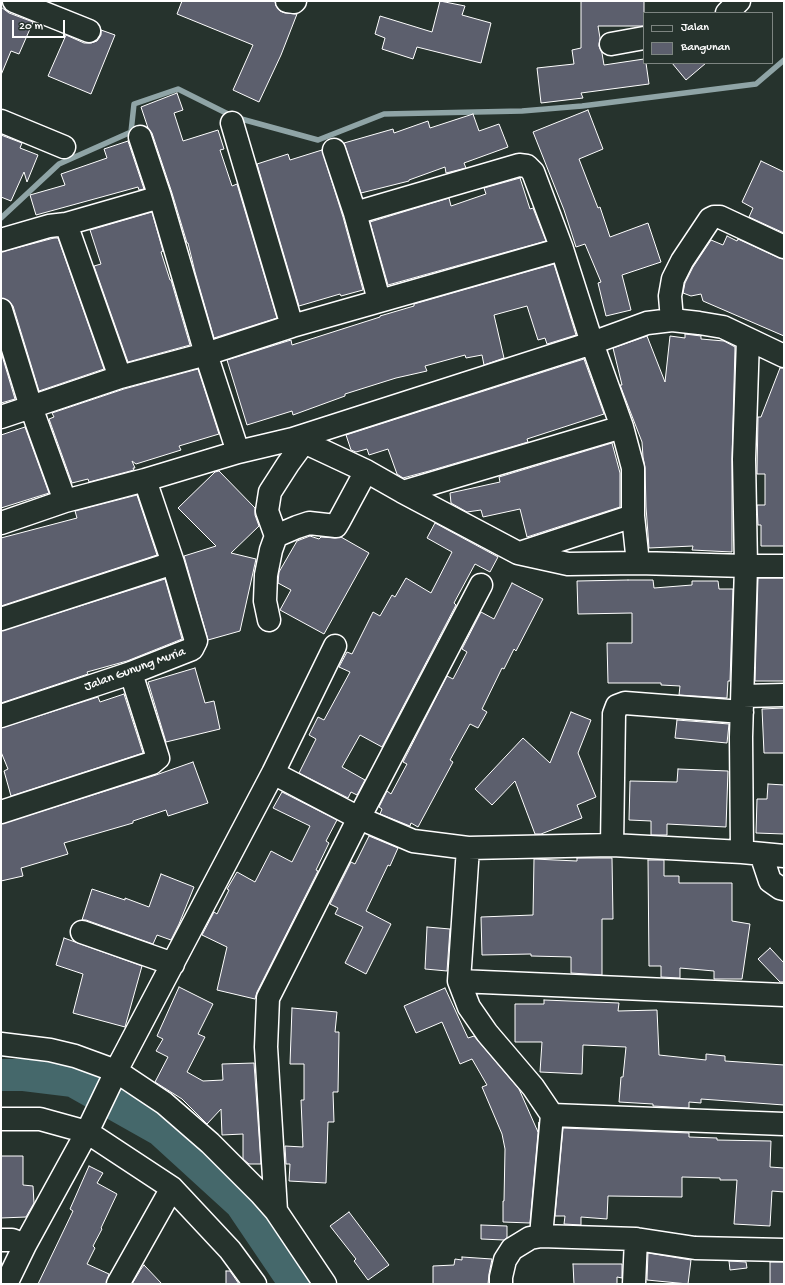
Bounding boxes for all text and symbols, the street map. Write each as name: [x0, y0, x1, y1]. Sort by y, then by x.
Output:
scale bar: [14, 12, 67, 38]
legend: [643, 12, 773, 64]
text: 20 m: [19, 20, 43, 34]
text: Jalan: [681, 21, 709, 35]
text: Bangunan: [681, 41, 730, 55]
street label: Jalan Gunung Muria: [82, 644, 188, 696]

